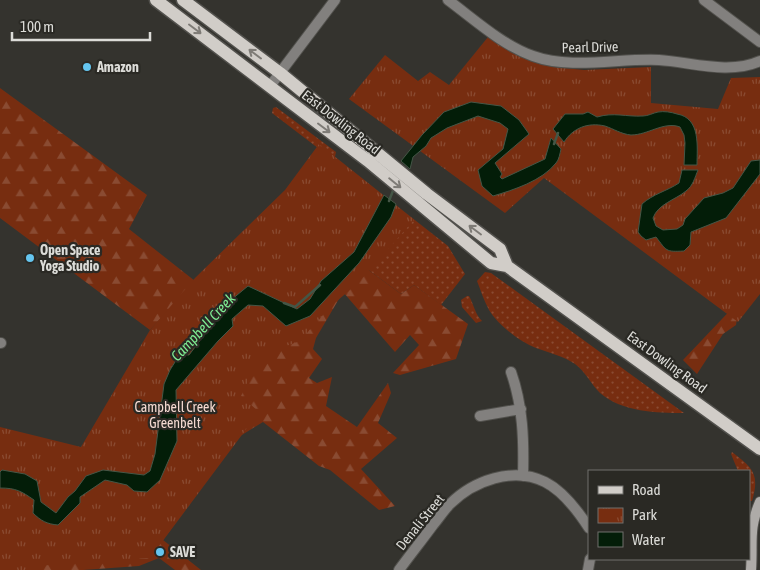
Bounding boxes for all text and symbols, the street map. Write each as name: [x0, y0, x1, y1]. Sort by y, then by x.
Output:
scale bar: [12, 10, 150, 42]
text: 100 m: [20, 18, 54, 35]
one-way arrow: [188, 24, 201, 35]
street label: Pearl Drive: [562, 39, 618, 55]
one-way arrow: [249, 49, 262, 60]
place label: Amazon: [96, 59, 139, 75]
marker: Amazon: [81, 61, 93, 73]
street label: East Dowling Road: [299, 87, 383, 157]
one-way arrow: [317, 122, 330, 133]
one-way arrow: [388, 177, 401, 188]
one-way arrow: [469, 225, 482, 236]
place label: Open Space Yoga Studio: [39, 242, 100, 274]
marker: Open Space Yoga Studio: [24, 252, 36, 264]
water label: Campbell Creek: [167, 289, 239, 364]
street label: East Dowling Road: [624, 328, 710, 396]
park label: Campbell Creek Greenbelt: [134, 399, 216, 431]
legend: [588, 470, 750, 560]
text: Road: [632, 481, 661, 498]
street label: Denali Street: [393, 491, 447, 553]
text: Park: [632, 506, 657, 523]
text: Water: [632, 531, 665, 548]
place label: SAVE: [170, 544, 195, 560]
marker: SAVE: [154, 546, 166, 558]

